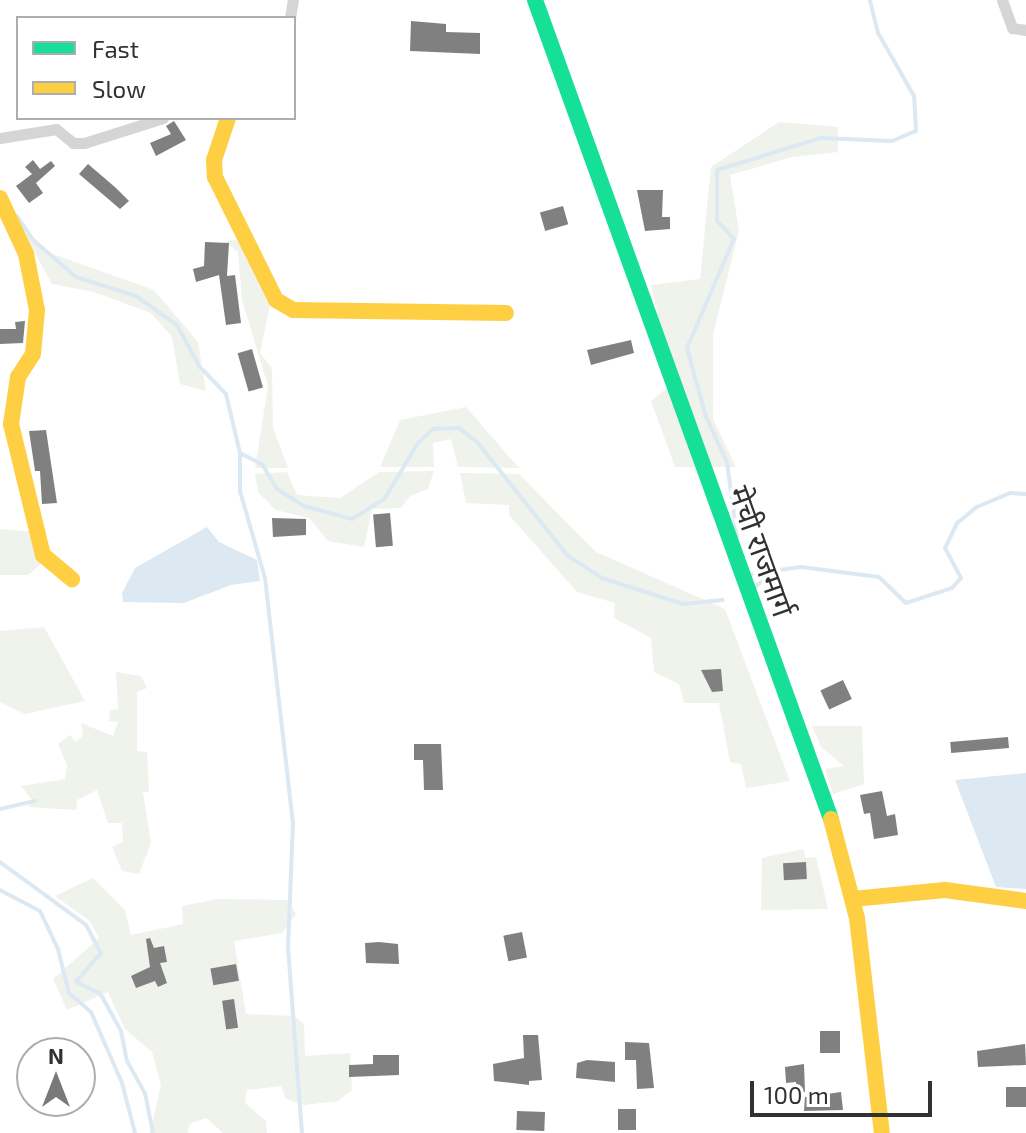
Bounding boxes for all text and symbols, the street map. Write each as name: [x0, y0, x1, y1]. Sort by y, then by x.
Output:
legend: [16, 16, 296, 120]
text: Fast: [92, 34, 139, 63]
text: Slow: [92, 74, 146, 103]
street label: मेची राजमार्ग: [722, 481, 802, 621]
north arrow: [16, 1037, 96, 1117]
text: N: [48, 1042, 64, 1068]
scale bar: [754, 1065, 936, 1115]
text: 100 m: [764, 1080, 829, 1109]

